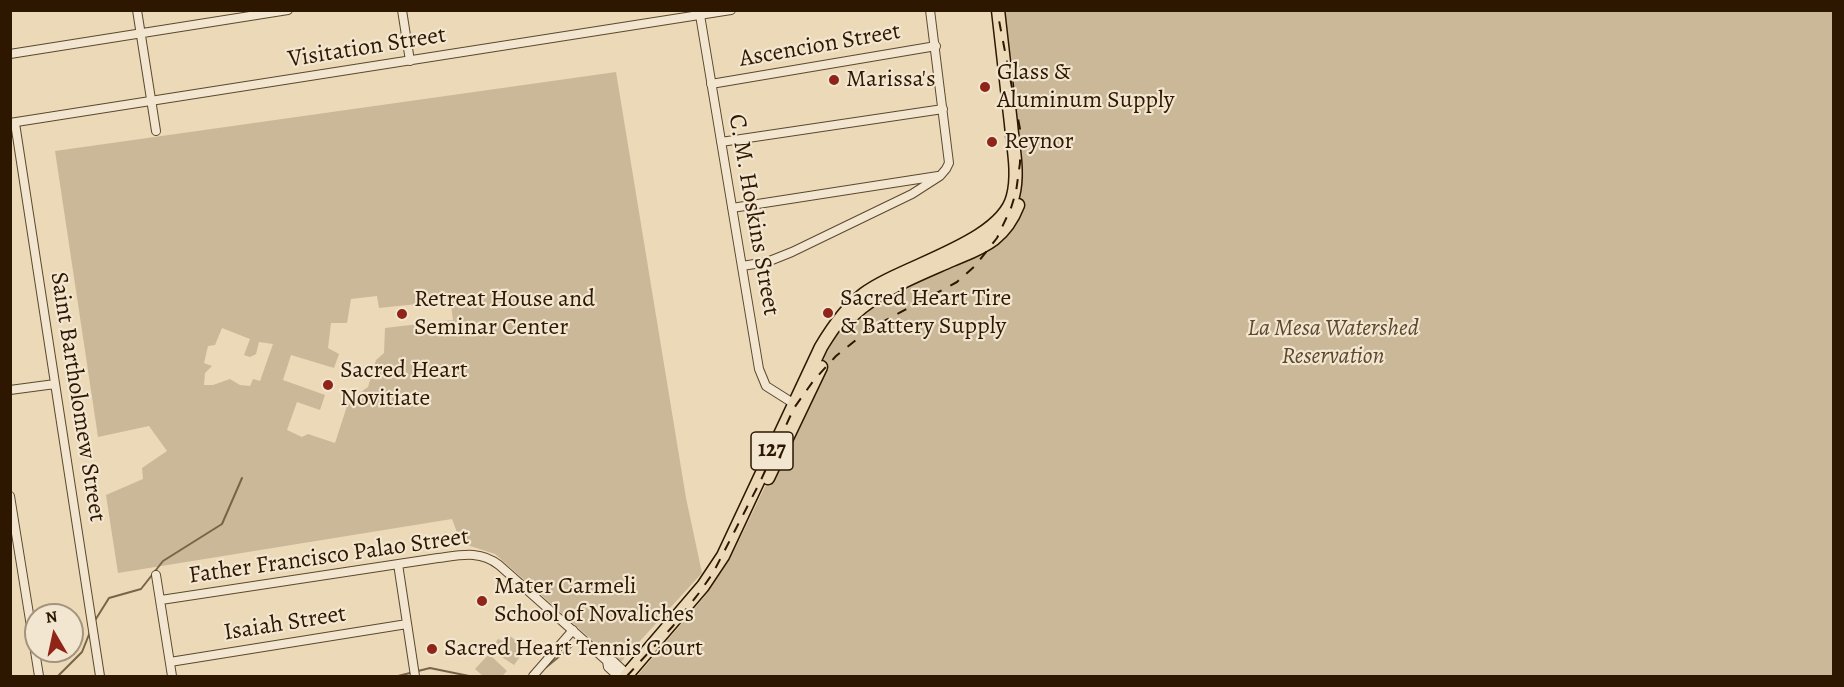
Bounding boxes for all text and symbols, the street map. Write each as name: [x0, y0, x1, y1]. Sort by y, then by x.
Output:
street label: Ascencion Street: [737, 18, 903, 74]
street label: Visitation Street: [286, 21, 448, 75]
place label: Glass & Aluminum Supply: [997, 59, 1175, 115]
place label: Marissa's: [846, 66, 936, 94]
marker: Marissa's: [827, 73, 841, 87]
marker: Glass & Aluminum Supply: [978, 80, 992, 94]
street label: C. M. Hoskins Street: [721, 112, 785, 318]
place label: Reynor: [1004, 128, 1074, 156]
marker: Reynor: [985, 135, 999, 149]
street label: Saint Bartholomew Street: [43, 270, 111, 524]
place label: Sacred Heart Tire & Battery Supply: [840, 285, 1011, 341]
place label: Retreat House and Seminar Center: [414, 286, 595, 342]
marker: Sacred Heart Tire & Battery Supply: [821, 306, 835, 320]
marker: Retreat House and Seminar Center: [395, 307, 409, 321]
park label: La Mesa Watershed Reservation: [1247, 315, 1419, 371]
place label: Sacred Heart Novitiate: [340, 357, 468, 413]
marker: Sacred Heart Novitiate: [321, 378, 335, 392]
road number: 127: [751, 432, 793, 470]
street label: Father Francisco Palao Street: [187, 523, 471, 591]
place label: Mater Carmeli School of Novaliches: [494, 573, 694, 629]
marker: Mater Carmeli School of Novaliches: [475, 594, 489, 608]
street label: Isaiah Street: [222, 600, 348, 648]
north arrow: [24, 603, 84, 663]
text: N: [44, 605, 59, 629]
place label: Sacred Heart Tennis Court: [444, 635, 703, 663]
marker: Sacred Heart Tennis Court: [425, 642, 439, 656]

